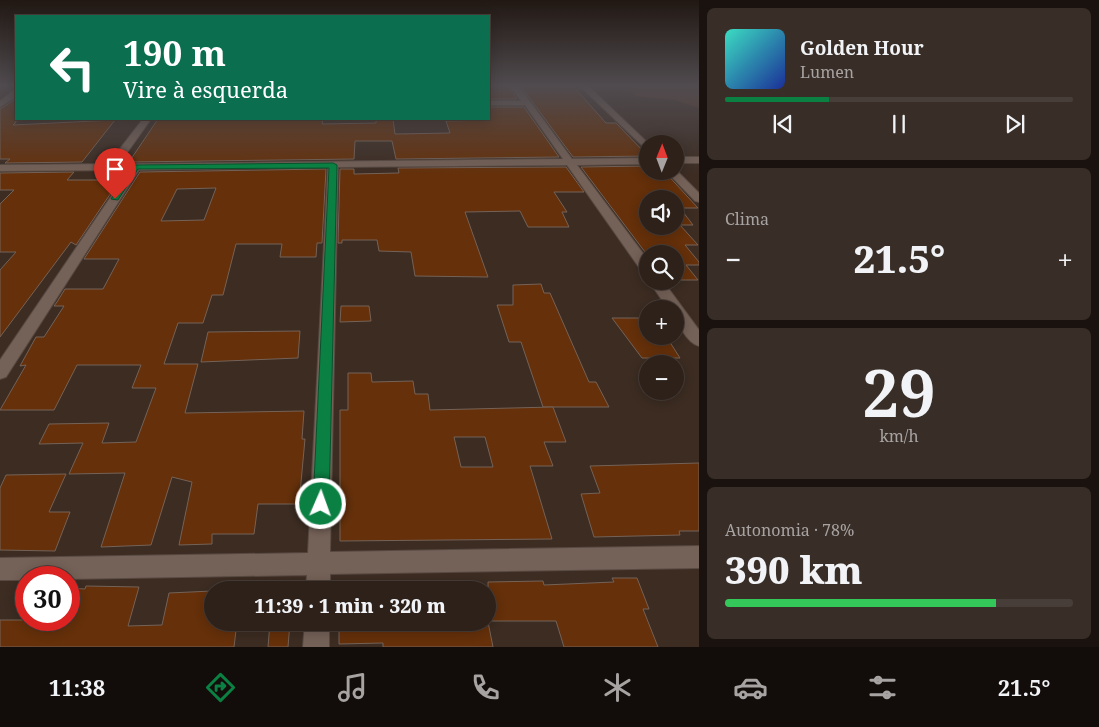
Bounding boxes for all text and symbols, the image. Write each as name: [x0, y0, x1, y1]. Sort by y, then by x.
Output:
text: 190 m: [123, 29, 226, 76]
icon: left: [40, 35, 105, 100]
text: Golden Hour: [800, 35, 924, 61]
text: Lumen: [800, 61, 854, 83]
text: Vire à esquerda: [123, 74, 288, 104]
icon: previous: [769, 110, 797, 138]
icon: pause: [885, 110, 913, 138]
icon: next: [1001, 110, 1029, 138]
north arrow: [639, 135, 684, 180]
map controls: [639, 135, 684, 400]
pin: [94, 148, 136, 199]
icon: arrive: [101, 155, 129, 183]
button: sound: [639, 190, 684, 235]
text: Clima: [725, 208, 769, 230]
text: 21.5°: [853, 232, 945, 284]
text: −: [725, 240, 741, 278]
text: +: [1057, 240, 1073, 278]
button: search: [639, 245, 684, 290]
button: +: [639, 300, 684, 345]
text: 29: [862, 348, 936, 436]
button: −: [639, 355, 684, 400]
text: km/h: [879, 425, 919, 447]
position arrow: [294, 477, 346, 529]
text: Autonomia · 78%: [725, 519, 854, 541]
text: 390 km: [725, 543, 863, 595]
speed limit sign: 30: [15, 566, 80, 631]
text: 11:39 · 1 min · 320 m: [254, 593, 446, 619]
icon: directions: [203, 670, 238, 705]
icon: music: [335, 670, 370, 705]
icon: phone: [468, 670, 503, 705]
icon: climate: [600, 670, 635, 705]
icon: car: [733, 670, 768, 705]
icon: filters: [865, 670, 900, 705]
text: 11:38: [49, 672, 105, 702]
text: 21.5°: [998, 672, 1050, 702]

